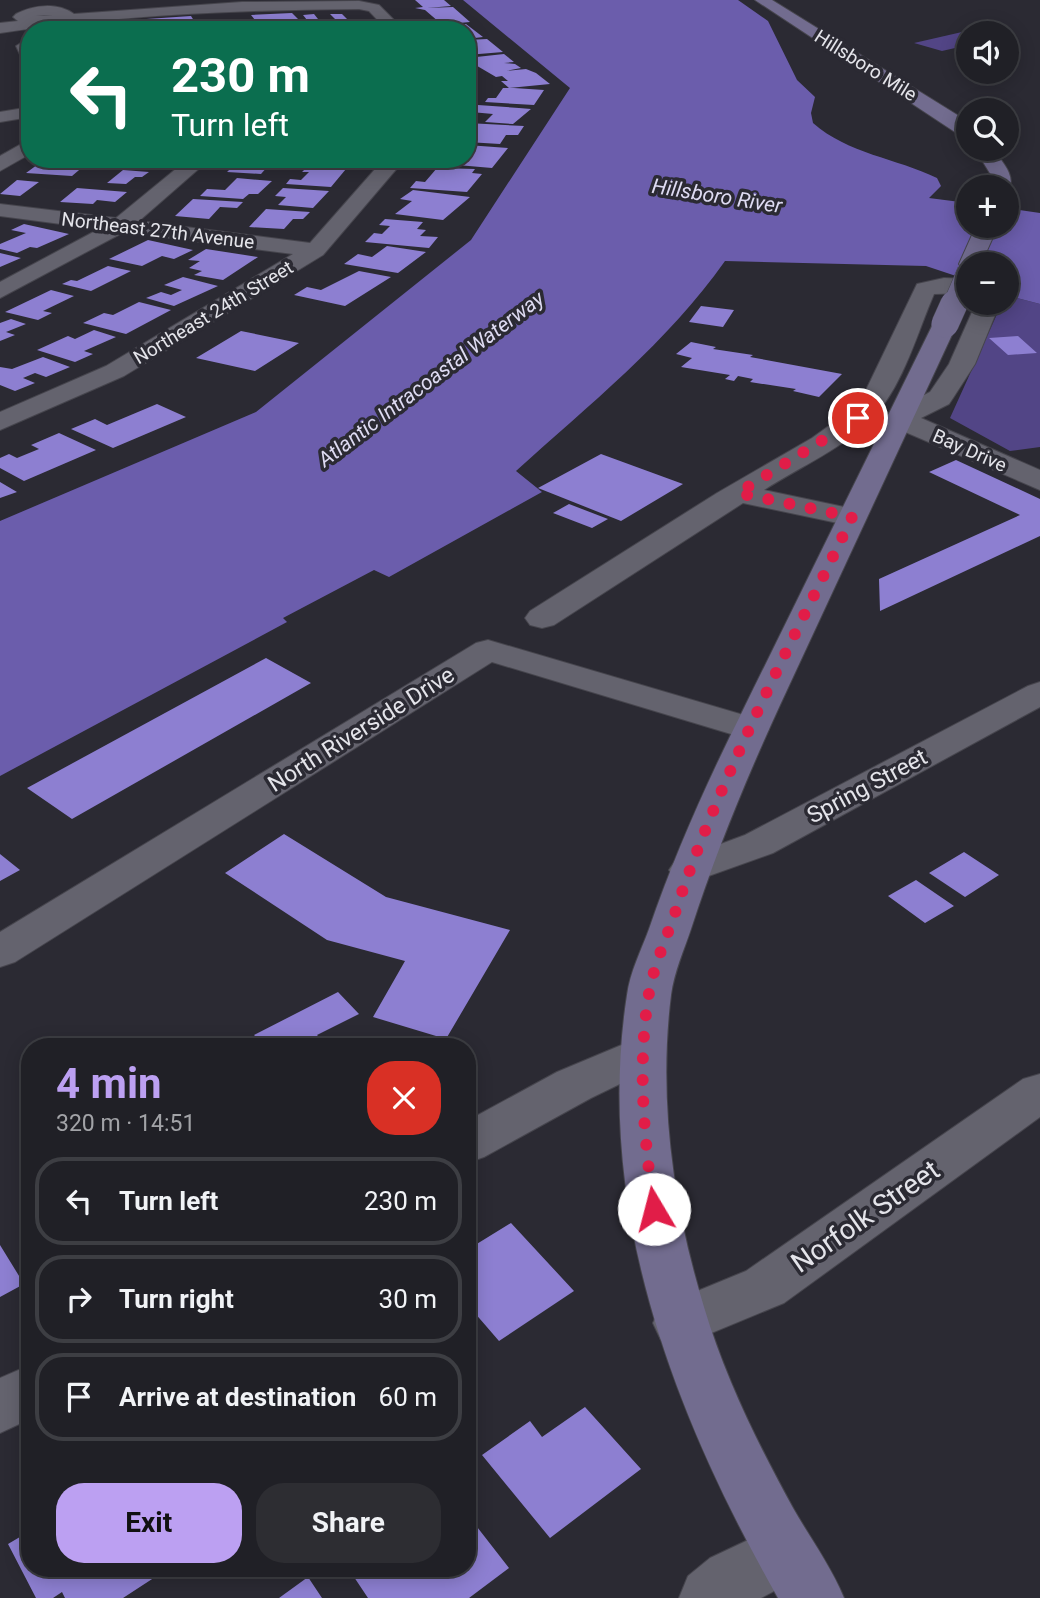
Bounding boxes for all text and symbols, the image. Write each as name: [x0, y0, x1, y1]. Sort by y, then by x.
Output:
map controls: [956, 21, 1019, 315]
button: sound: [956, 21, 1019, 84]
street label: Hillsboro Mile: [810, 25, 921, 106]
text: 230 m: [171, 47, 310, 104]
icon: left: [56, 49, 147, 140]
button: search: [956, 98, 1019, 161]
text: Turn left: [171, 106, 289, 144]
water label: Hillsboro River: [650, 174, 785, 218]
button: +: [956, 175, 1019, 238]
street label: Northeast 27th Avenue: [60, 207, 256, 254]
button: −: [956, 252, 1019, 315]
street label: Northeast 24th Street: [129, 256, 297, 369]
water label: Atlantic Intracoastal Waterway: [313, 285, 550, 472]
pin: [828, 388, 888, 448]
icon: arrive: [839, 399, 877, 437]
street label: Bay Drive: [929, 424, 1010, 477]
street label: North Riverside Drive: [263, 661, 459, 798]
street label: Spring Street: [803, 744, 932, 829]
text: 4 min: [56, 1059, 162, 1108]
button: close: [367, 1061, 441, 1135]
text: 320 m · 14:51: [56, 1110, 195, 1137]
street label: Norfolk Street: [785, 1153, 946, 1280]
position arrow: [617, 1172, 691, 1246]
icon: left: [60, 1182, 98, 1220]
text: Turn left: [119, 1186, 218, 1216]
text: 230 m: [364, 1186, 437, 1216]
icon: right: [60, 1280, 98, 1318]
text: Turn right: [119, 1284, 234, 1314]
text: 30 m: [379, 1284, 437, 1314]
icon: arrive: [60, 1378, 98, 1416]
text: Arrive at destination: [119, 1382, 356, 1412]
text: 60 m: [379, 1382, 437, 1412]
button: Exit: [56, 1483, 242, 1563]
button: Share: [256, 1483, 441, 1563]

